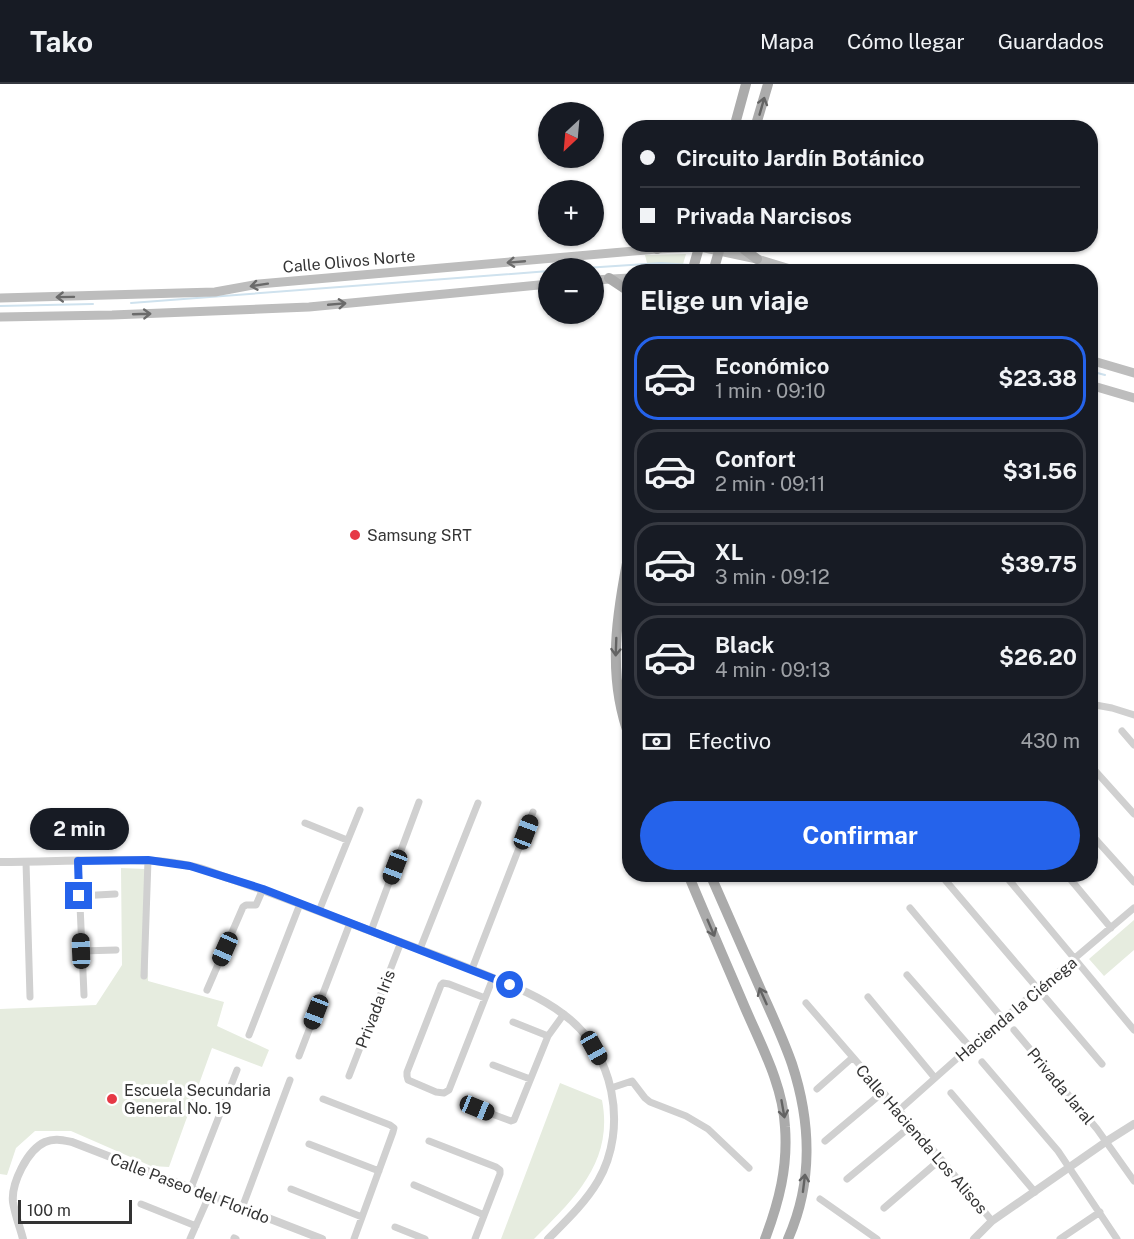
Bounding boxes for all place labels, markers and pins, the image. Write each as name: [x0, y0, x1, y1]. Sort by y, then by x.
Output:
place label: Samsung SRT: [367, 526, 472, 545]
marker: Samsung SRT: [348, 528, 362, 542]
place label: Escuela Secundaria General No. 19: [124, 1081, 271, 1118]
marker: Escuela Secundaria General No. 19: [105, 1092, 119, 1106]

